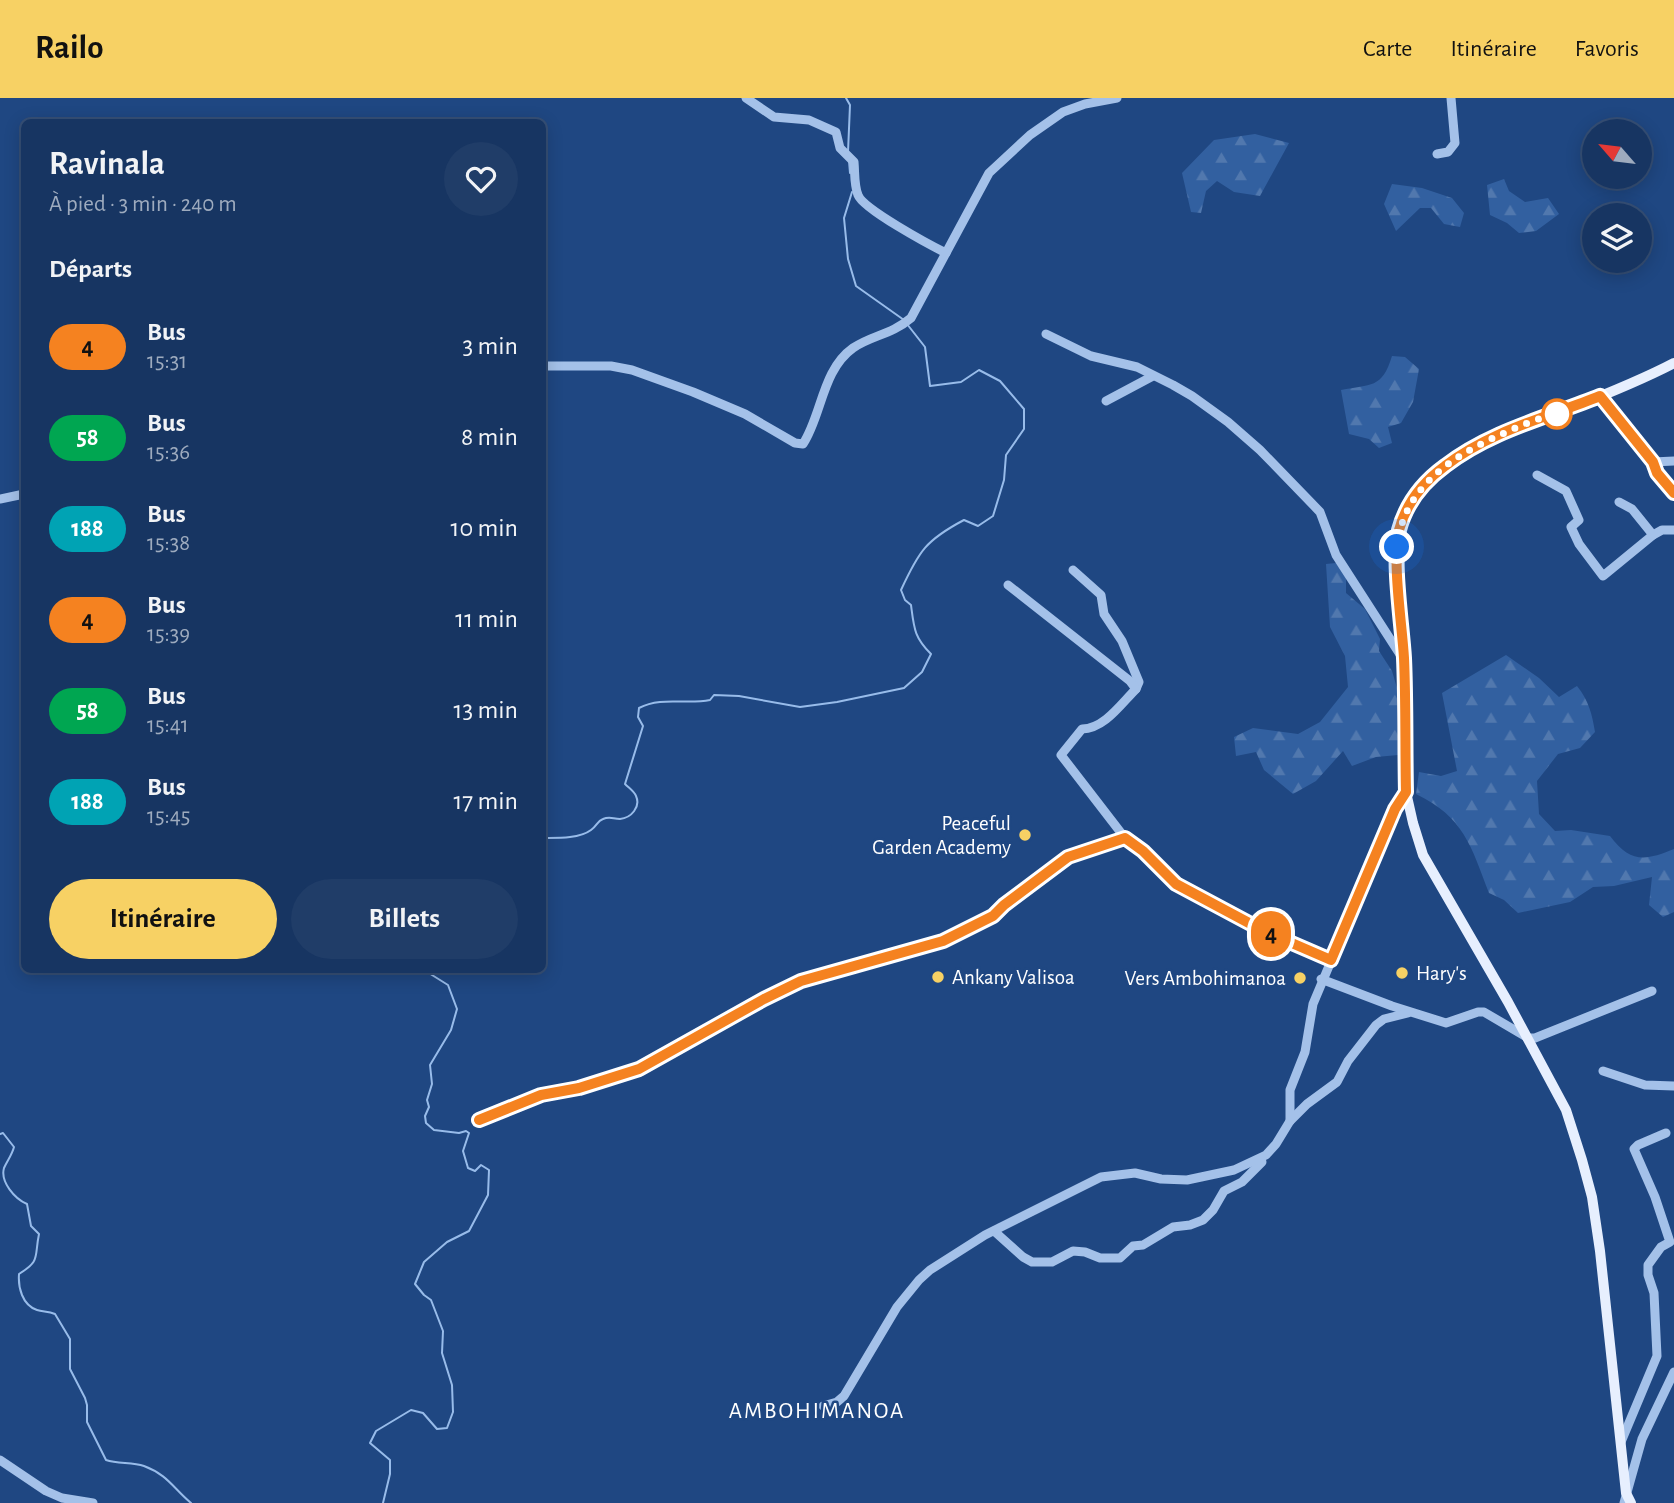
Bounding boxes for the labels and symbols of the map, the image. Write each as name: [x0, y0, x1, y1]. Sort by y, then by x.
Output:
north arrow: [1582, 119, 1652, 189]
unlabelled marker: [1542, 399, 1572, 429]
your location: [1379, 529, 1414, 564]
place label: Peaceful Garden Academy: [872, 813, 1011, 858]
marker: Peaceful Garden Academy: [1017, 827, 1033, 843]
line badge: 4: [1248, 911, 1294, 957]
place label: Hary's: [1416, 963, 1467, 984]
marker: Hary's: [1394, 965, 1410, 981]
place label: Ankany Valisoa: [952, 967, 1075, 988]
place label: Vers Ambohimanoa: [1124, 968, 1286, 989]
marker: Ankany Valisoa: [930, 969, 946, 985]
marker: Vers Ambohimanoa: [1292, 970, 1308, 986]
district label: AMBOHIMANOA: [729, 1400, 905, 1423]

